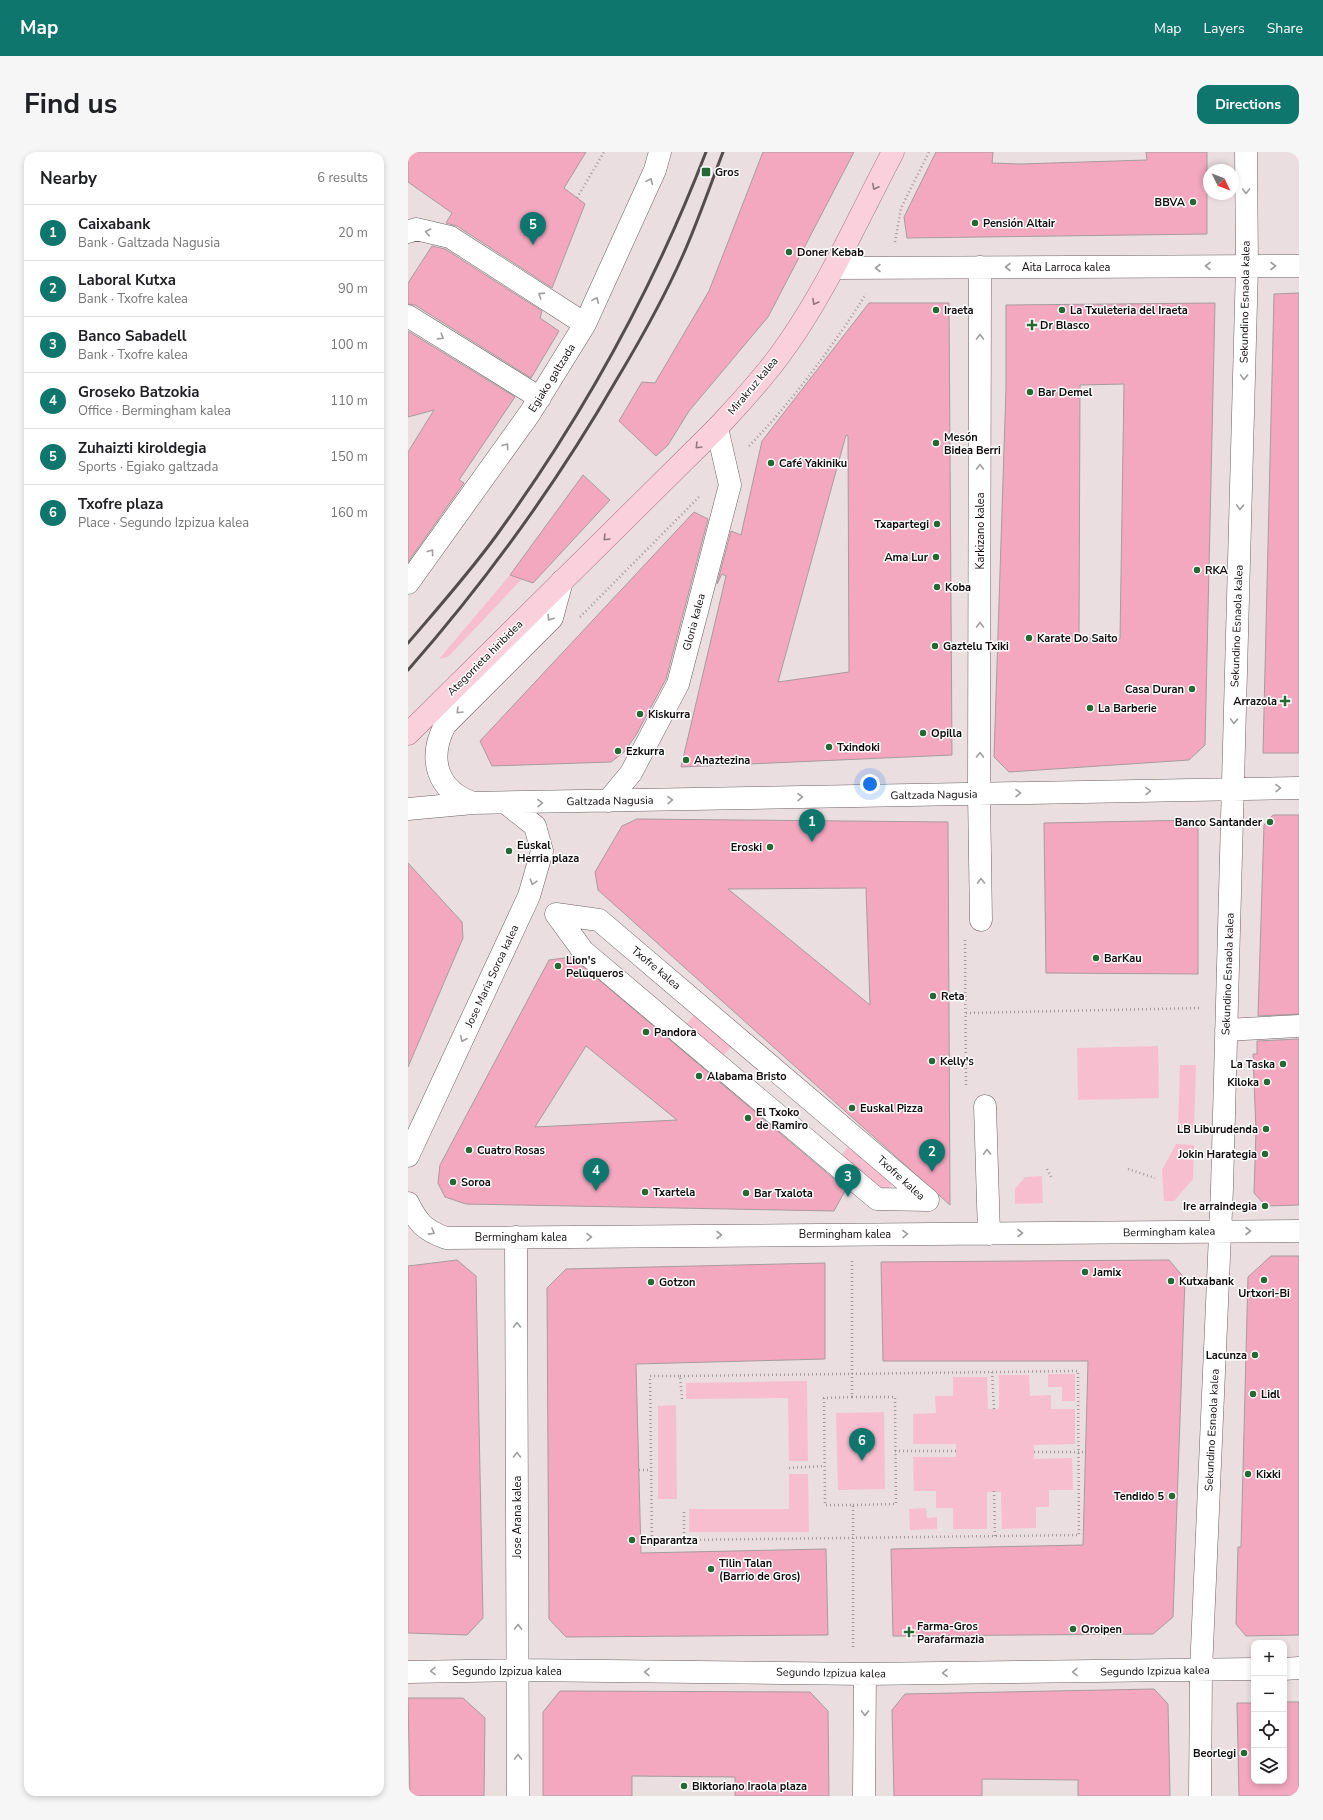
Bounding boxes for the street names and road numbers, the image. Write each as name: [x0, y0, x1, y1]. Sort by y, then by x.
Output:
street label: Sekundino Esnaola kalea: [1236, 240, 1254, 363]
street label: Aita Larroca kalea: [1022, 260, 1110, 275]
street label: Egiako galtzada: [525, 341, 579, 415]
street label: Mirakruz kalea: [724, 354, 782, 418]
street label: Karkizano kalea: [973, 492, 988, 569]
street label: Sekundino Esnaola kalea: [1227, 564, 1247, 688]
street label: Gloria kalea: [679, 592, 709, 652]
street label: Ategorrieta hiribidea: [444, 617, 526, 699]
street label: Galtzada Nagusia: [890, 787, 978, 803]
street label: Galtzada Nagusia: [566, 793, 654, 809]
street label: Sekundino Esnaola kalea: [1218, 912, 1238, 1036]
street label: Jose Maria Soroa kalea: [461, 922, 522, 1031]
street label: Txofre kalea: [628, 943, 684, 993]
street label: Txofre kalea: [874, 1152, 928, 1204]
street label: Bermingham kalea: [1123, 1224, 1215, 1240]
street label: Bermingham kalea: [799, 1227, 891, 1242]
street label: Bermingham kalea: [475, 1230, 567, 1245]
street label: Sekundino Esnaola kalea: [1201, 1368, 1223, 1492]
street label: Jose Arana kalea: [510, 1476, 525, 1559]
street label: Segundo Izpizua kalea: [1100, 1663, 1210, 1679]
street label: Segundo Izpizua kalea: [452, 1664, 562, 1679]
street label: Segundo Izpizua kalea: [776, 1665, 886, 1681]

